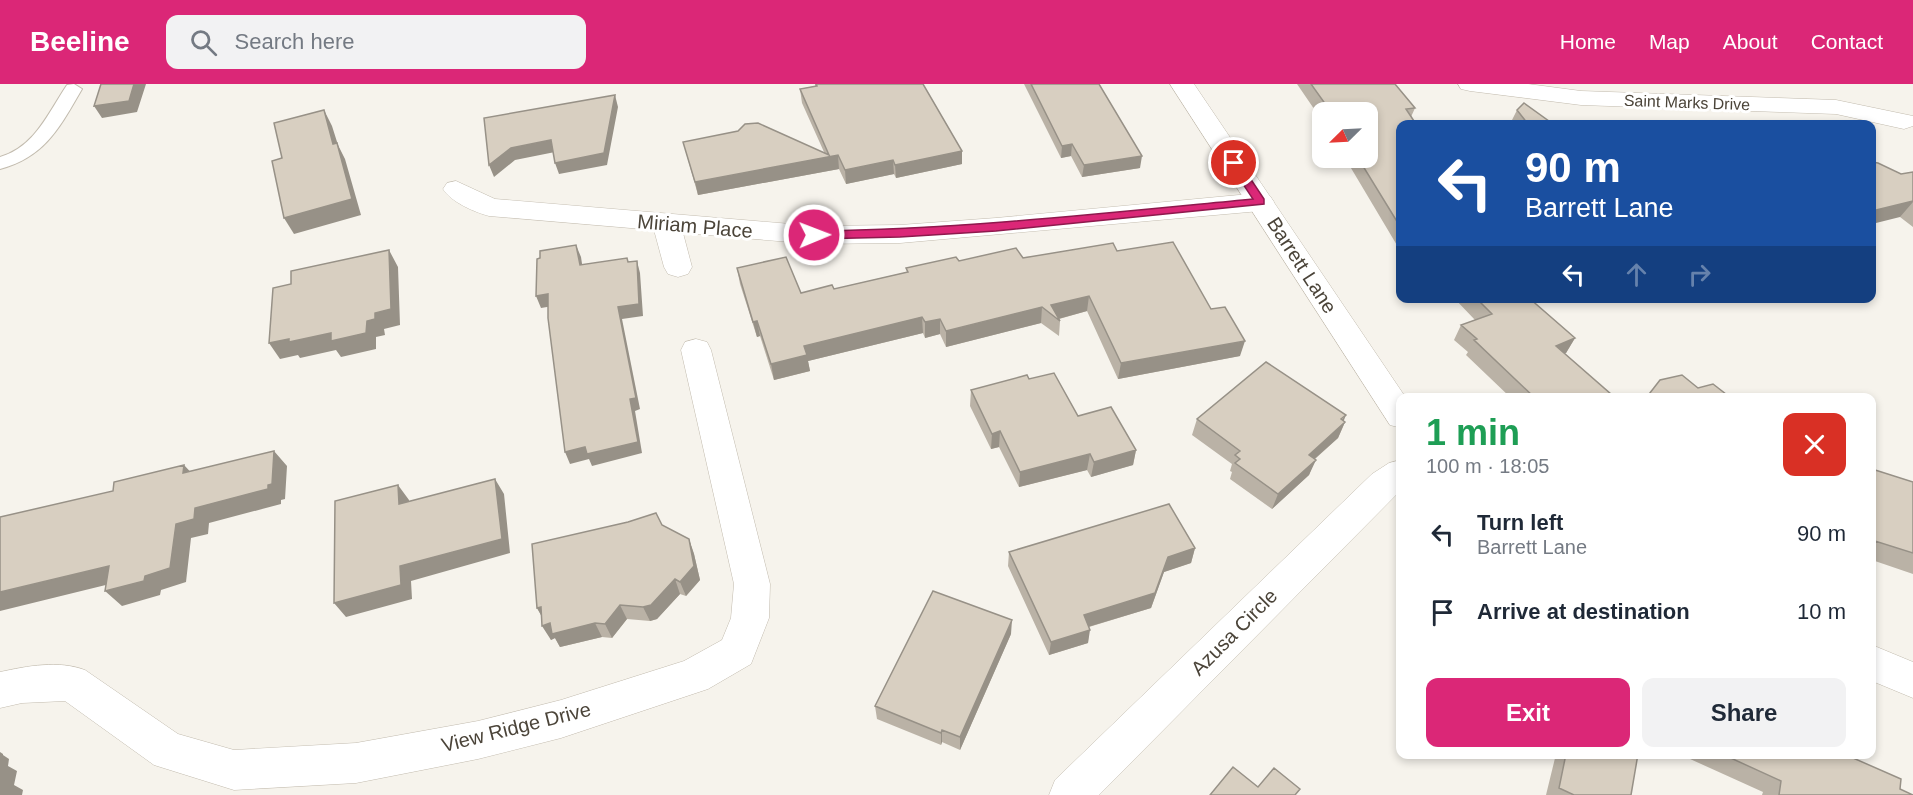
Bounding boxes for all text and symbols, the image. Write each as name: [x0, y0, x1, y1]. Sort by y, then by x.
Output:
search box: [166, 15, 586, 69]
text: Beeline: [30, 26, 130, 57]
icon: search: [187, 26, 220, 59]
text: Search here: [235, 29, 354, 54]
text: Home: [1560, 30, 1616, 53]
text: Map: [1649, 30, 1690, 53]
text: About: [1723, 30, 1778, 53]
text: Contact: [1811, 30, 1883, 53]
street label: Saint Marks Drive: [1624, 92, 1750, 113]
north arrow: [1312, 102, 1378, 168]
map controls: [1312, 102, 1378, 168]
pin: [1208, 137, 1259, 188]
icon: left: [1426, 144, 1504, 222]
text: 90 m: [1525, 144, 1621, 191]
icon: arrive: [1217, 146, 1250, 179]
text: Barrett Lane: [1525, 193, 1674, 223]
position arrow: [782, 203, 846, 267]
street label: Miriam Place: [636, 210, 754, 242]
street label: Barrett Lane: [1263, 213, 1341, 317]
icon: left: [1557, 258, 1590, 291]
icon: ahead: [1620, 258, 1653, 291]
icon: right: [1683, 258, 1716, 291]
text: 1 min: [1426, 412, 1520, 453]
button: close: [1783, 413, 1846, 476]
text: 100 m · 18:05: [1426, 455, 1549, 477]
text: Turn left: [1477, 510, 1563, 535]
icon: left: [1426, 518, 1459, 551]
text: 90 m: [1797, 521, 1846, 546]
text: Barrett Lane: [1477, 536, 1587, 558]
street label: Azusa Circle: [1187, 585, 1281, 679]
icon: arrive: [1426, 596, 1459, 629]
text: Arrive at destination: [1477, 599, 1690, 624]
text: 10 m: [1797, 599, 1846, 624]
button: Exit: [1426, 678, 1630, 747]
button: Share: [1642, 678, 1846, 747]
street label: View Ridge Drive: [439, 698, 593, 756]

